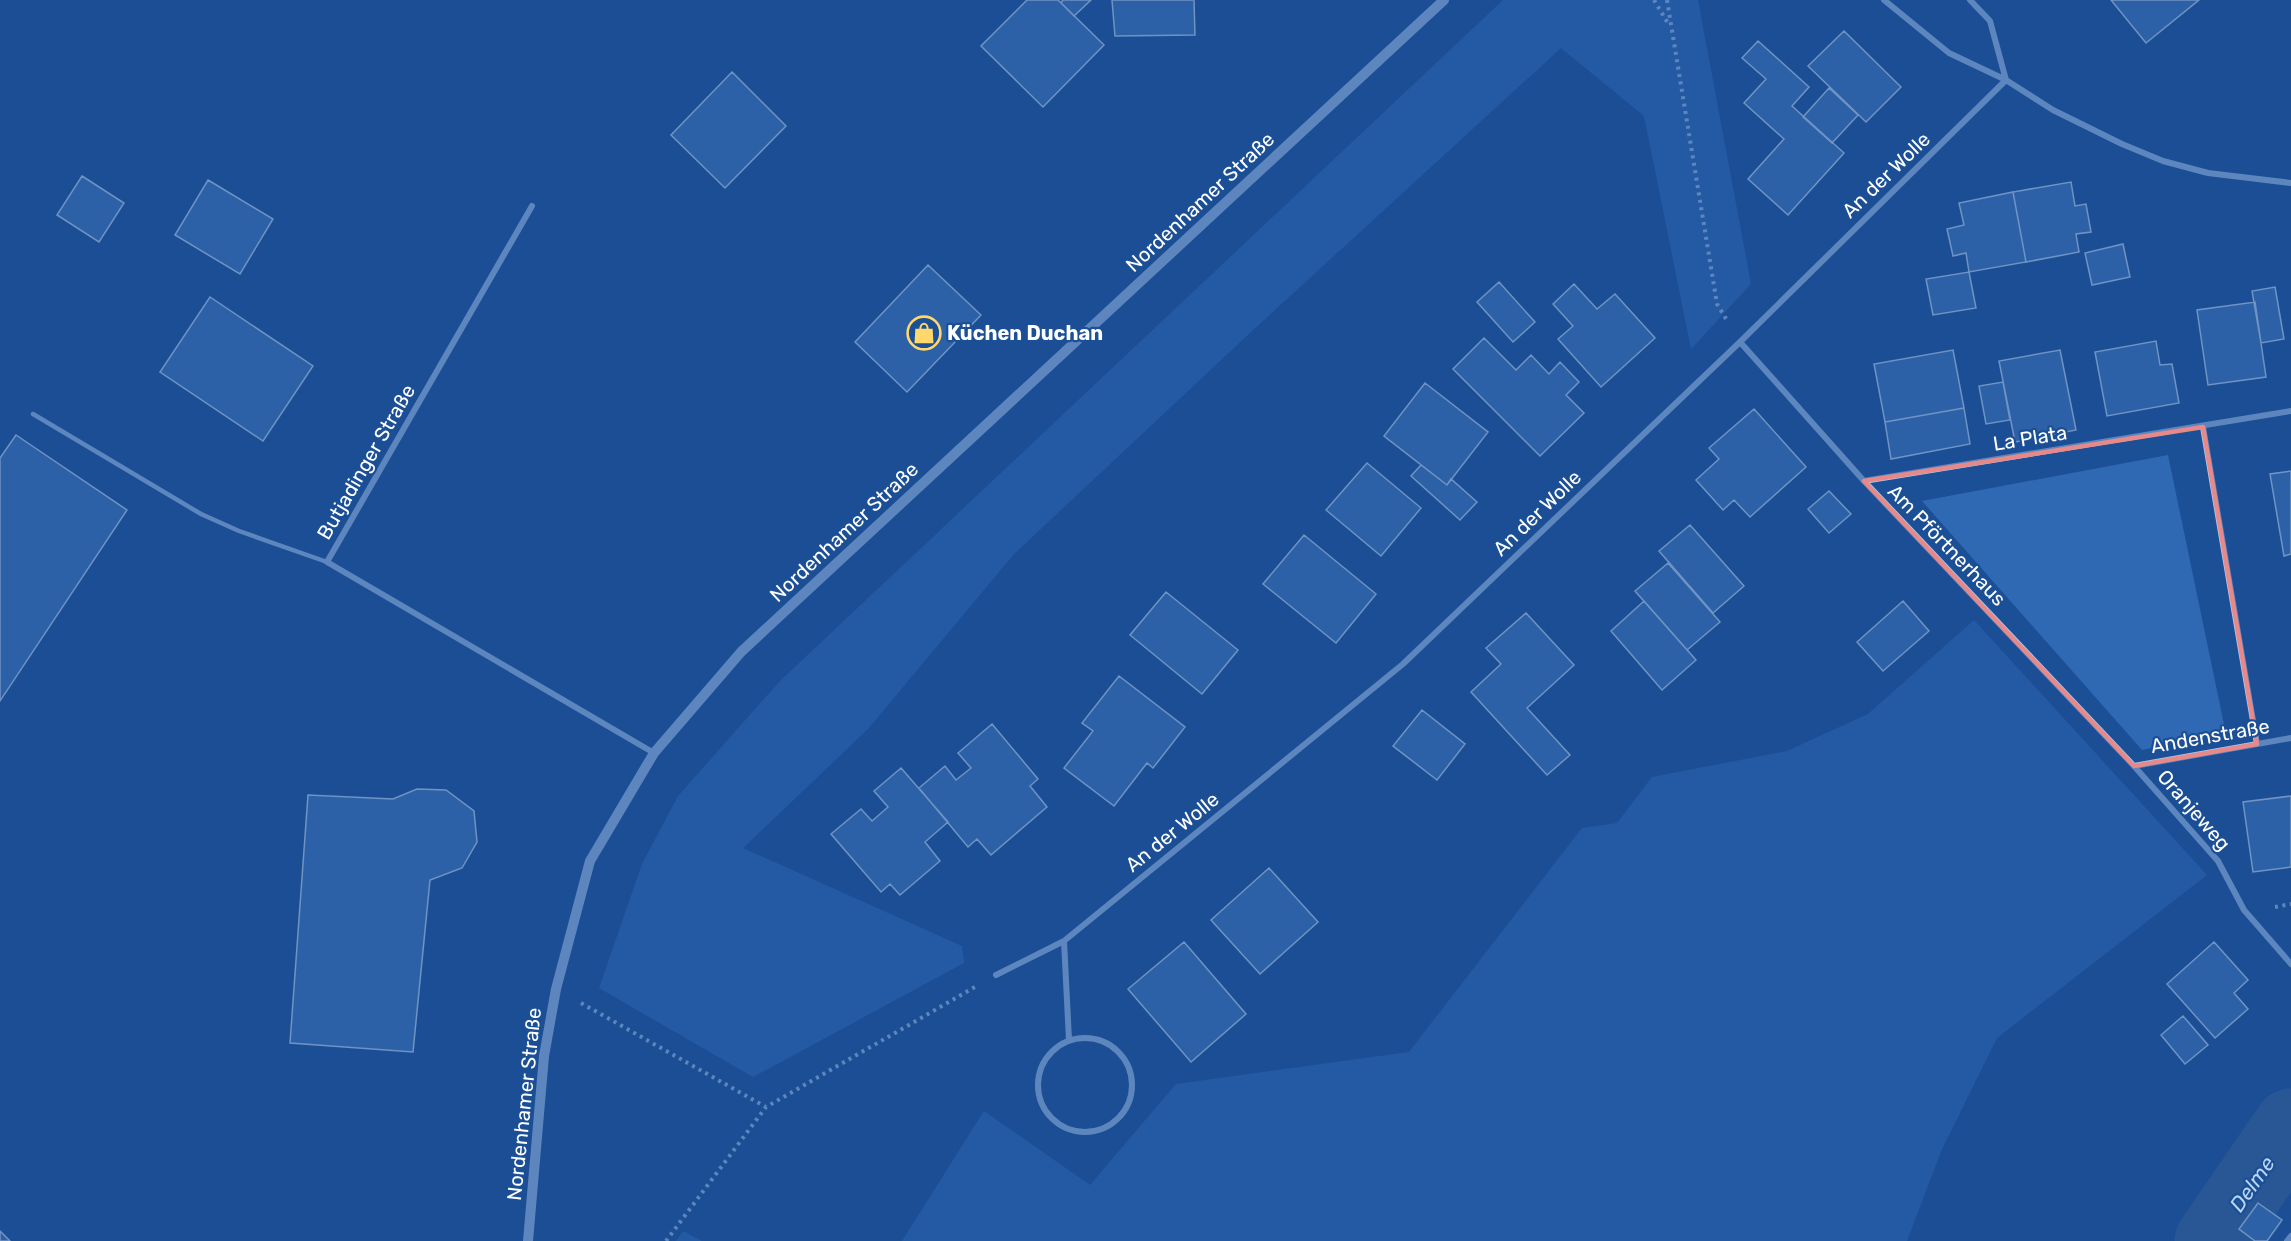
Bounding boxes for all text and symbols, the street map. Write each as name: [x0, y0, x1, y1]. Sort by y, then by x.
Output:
street label: Nordenhamer Straße: [1121, 127, 1279, 277]
street label: An der Wolle: [1837, 127, 1935, 223]
shop icon: Küchen Duchan: [906, 315, 942, 351]
place label: Küchen Duchan: [947, 321, 1103, 345]
street label: Butjadinger Straße: [312, 380, 420, 544]
street label: La Plata: [1991, 420, 2069, 456]
street label: Nordenhamer Straße: [765, 457, 923, 607]
street label: An der Wolle: [1488, 465, 1586, 561]
street label: Am Pförtnerhaus: [1883, 479, 2011, 611]
street label: Andenstraße: [2149, 714, 2271, 758]
street label: Oranjeweg: [2152, 765, 2236, 855]
street label: An der Wolle: [1120, 787, 1224, 877]
street label: Nordenhamer Straße: [502, 1006, 546, 1202]
water label: Delme: [2224, 1151, 2280, 1216]

